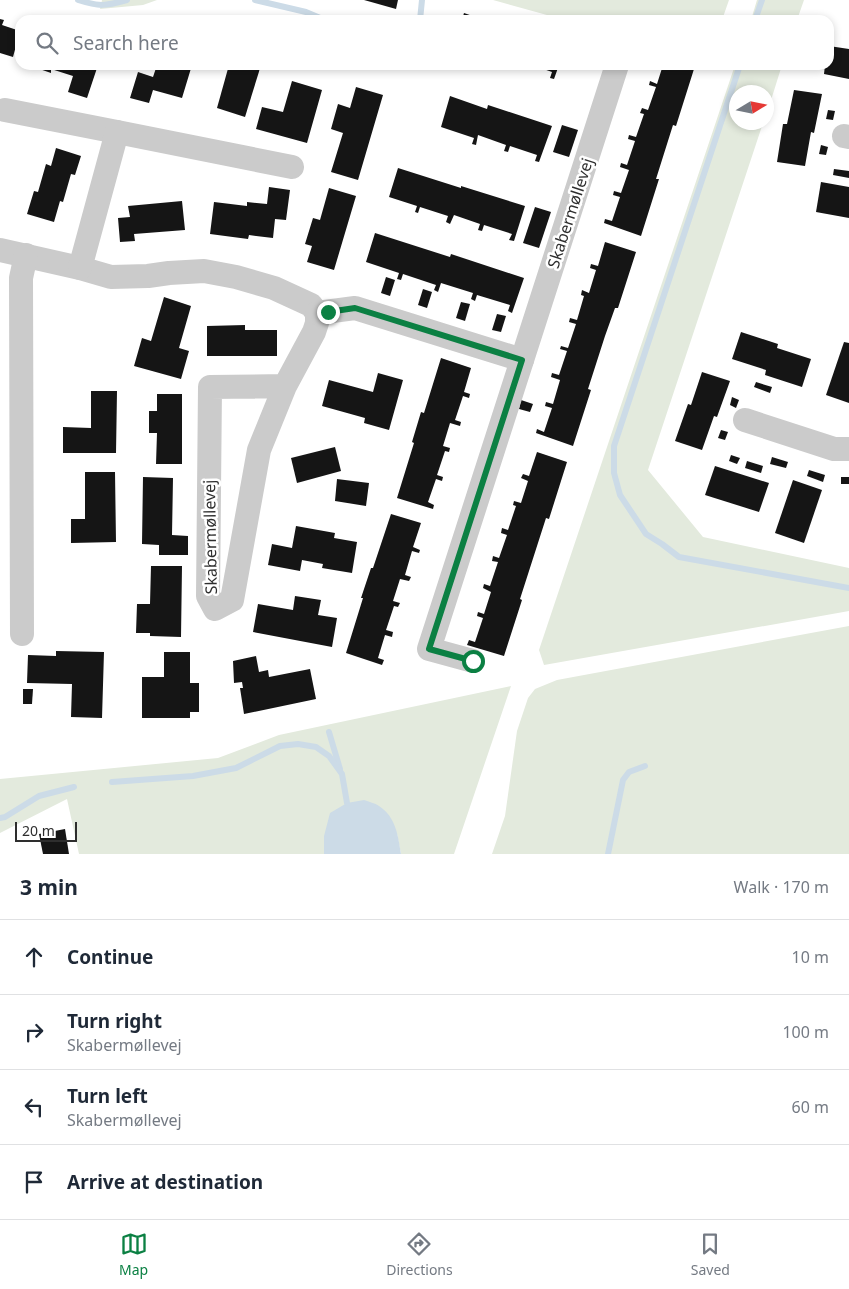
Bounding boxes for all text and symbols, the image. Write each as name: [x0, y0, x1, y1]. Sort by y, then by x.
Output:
search box: [15, 15, 834, 70]
icon: search: [33, 29, 61, 57]
text: Search here: [73, 30, 179, 56]
north arrow: [729, 85, 774, 130]
street label: Skabermøllevej: [542, 155, 598, 271]
route end: [317, 301, 340, 324]
street label: Skabermøllevej: [198, 479, 222, 595]
route start: [462, 650, 485, 673]
scale bar: [15, 819, 78, 842]
text: 20 m: [22, 821, 55, 840]
text: 3 min: [20, 873, 78, 901]
text: Walk · 170 m: [734, 876, 829, 898]
icon: ahead: [20, 943, 48, 971]
text: Continue: [67, 944, 153, 970]
text: 10 m: [792, 946, 829, 968]
text: Turn right: [67, 1008, 162, 1034]
icon: right: [20, 1018, 48, 1046]
text: 100 m: [782, 1021, 829, 1043]
text: Skabermøllevej: [67, 1034, 182, 1056]
text: Turn left: [67, 1083, 148, 1109]
icon: left: [20, 1093, 48, 1121]
text: 60 m: [792, 1096, 829, 1118]
text: Skabermøllevej: [67, 1109, 182, 1131]
icon: arrive: [20, 1168, 48, 1196]
text: Arrive at destination: [67, 1169, 263, 1195]
tab: Map: [119, 1230, 148, 1279]
tab: Directions: [386, 1230, 453, 1279]
tab: Saved: [691, 1230, 730, 1279]

